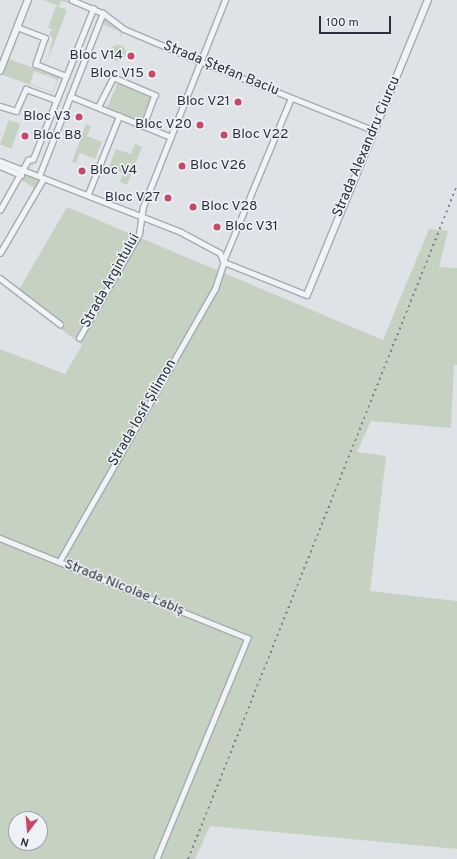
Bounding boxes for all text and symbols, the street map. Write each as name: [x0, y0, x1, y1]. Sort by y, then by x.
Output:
scale bar: [321, 8, 393, 34]
text: 100 m: [326, 15, 359, 31]
street label: Strada Ștefan Baciu: [161, 38, 281, 100]
place label: Bloc V14: [69, 48, 123, 64]
marker: Bloc V14: [126, 51, 136, 61]
place label: Bloc V15: [90, 66, 144, 82]
marker: Bloc V15: [147, 69, 157, 79]
street label: Strada Alexandru Ciurcu: [330, 74, 404, 220]
place label: Bloc V21: [176, 94, 230, 110]
marker: Bloc V21: [233, 97, 243, 107]
place label: Bloc V3: [23, 109, 71, 125]
marker: Bloc V3: [74, 112, 84, 122]
place label: Bloc V20: [134, 117, 192, 133]
marker: Bloc V20: [195, 120, 205, 130]
place label: Bloc V22: [232, 127, 289, 143]
place label: Bloc B8: [33, 128, 82, 144]
marker: Bloc V22: [219, 130, 229, 140]
marker: Bloc B8: [20, 131, 30, 141]
place label: Bloc V26: [190, 158, 247, 174]
marker: Bloc V26: [177, 161, 187, 171]
place label: Bloc V4: [90, 163, 138, 179]
marker: Bloc V4: [77, 166, 87, 176]
place label: Bloc V27: [104, 190, 160, 206]
marker: Bloc V27: [163, 193, 173, 203]
place label: Bloc V28: [201, 199, 258, 215]
marker: Bloc V28: [188, 202, 198, 212]
place label: Bloc V31: [225, 219, 279, 235]
marker: Bloc V31: [212, 222, 222, 232]
street label: Strada Argintului: [78, 231, 144, 331]
street label: Strada Iosif Șilimon: [106, 356, 180, 470]
street label: Strada Nicolae Labiș: [62, 556, 186, 620]
north arrow: [8, 811, 48, 851]
text: N: [19, 834, 31, 849]

